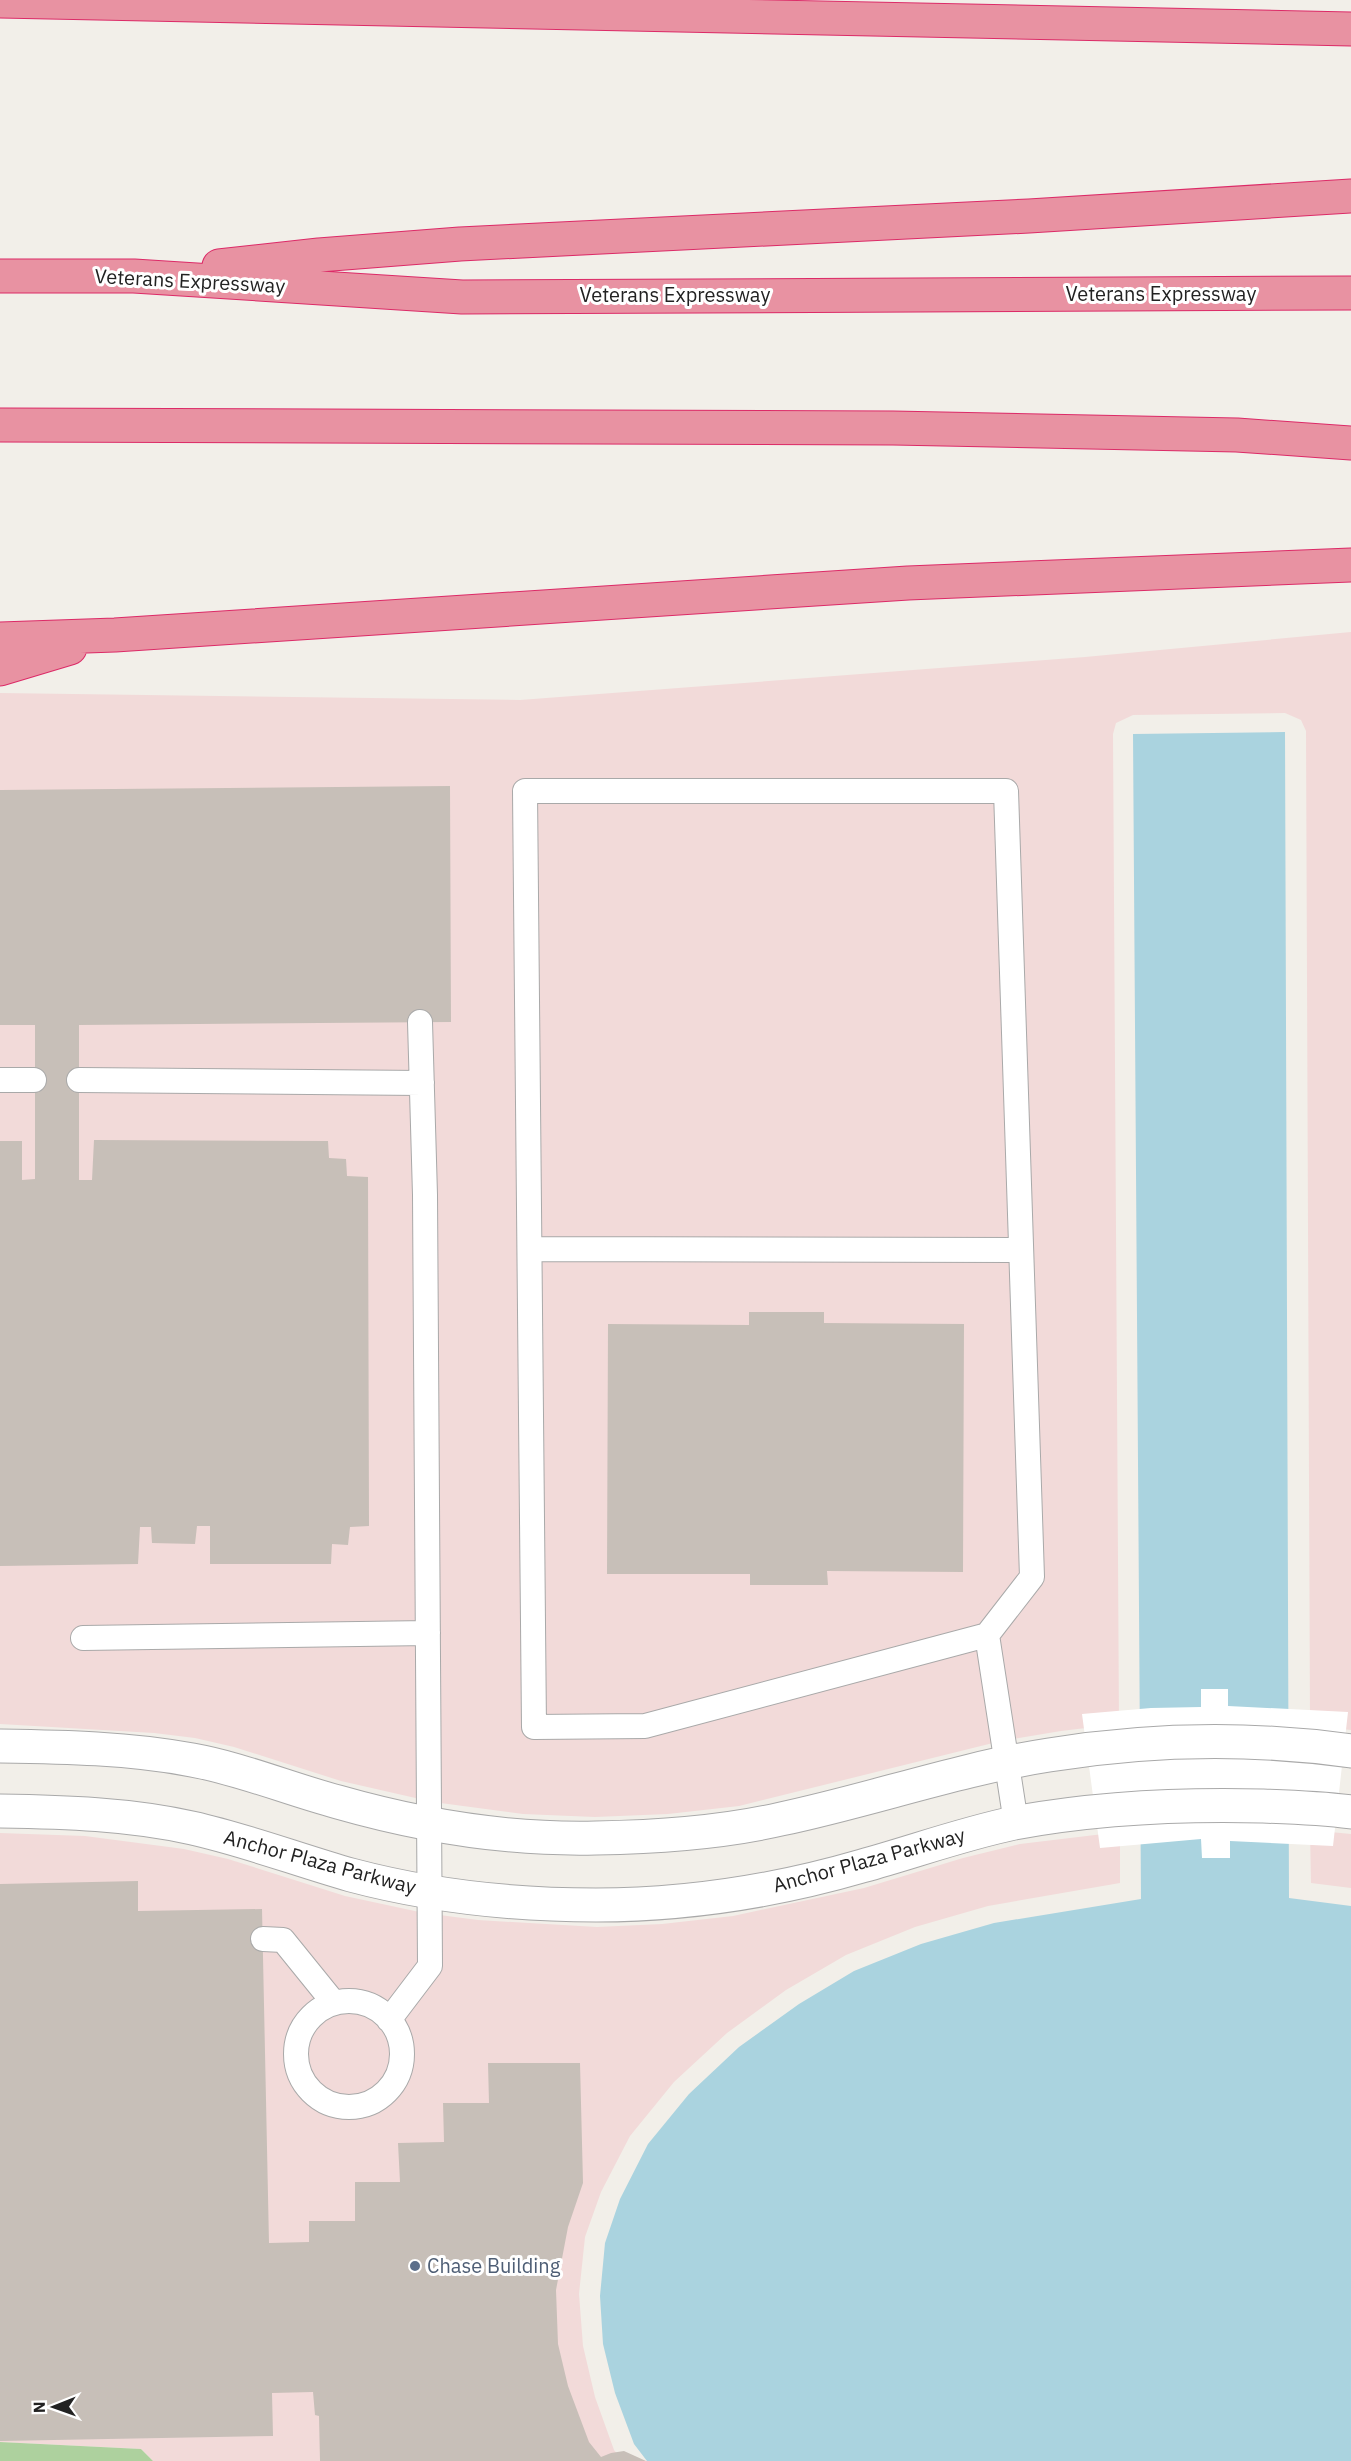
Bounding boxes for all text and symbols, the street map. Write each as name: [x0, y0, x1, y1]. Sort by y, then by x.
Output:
street label: Veterans Expressway: [94, 262, 286, 299]
street label: Veterans Expressway: [1066, 280, 1256, 307]
street label: Veterans Expressway: [580, 281, 770, 308]
street label: Anchor Plaza Parkway: [770, 1821, 968, 1898]
street label: Anchor Plaza Parkway: [221, 1823, 419, 1900]
place label: Chase Building: [427, 2252, 561, 2279]
marker: Chase Building: [408, 2259, 422, 2273]
north arrow: [24, 2377, 84, 2437]
text: N: [29, 2401, 49, 2413]

